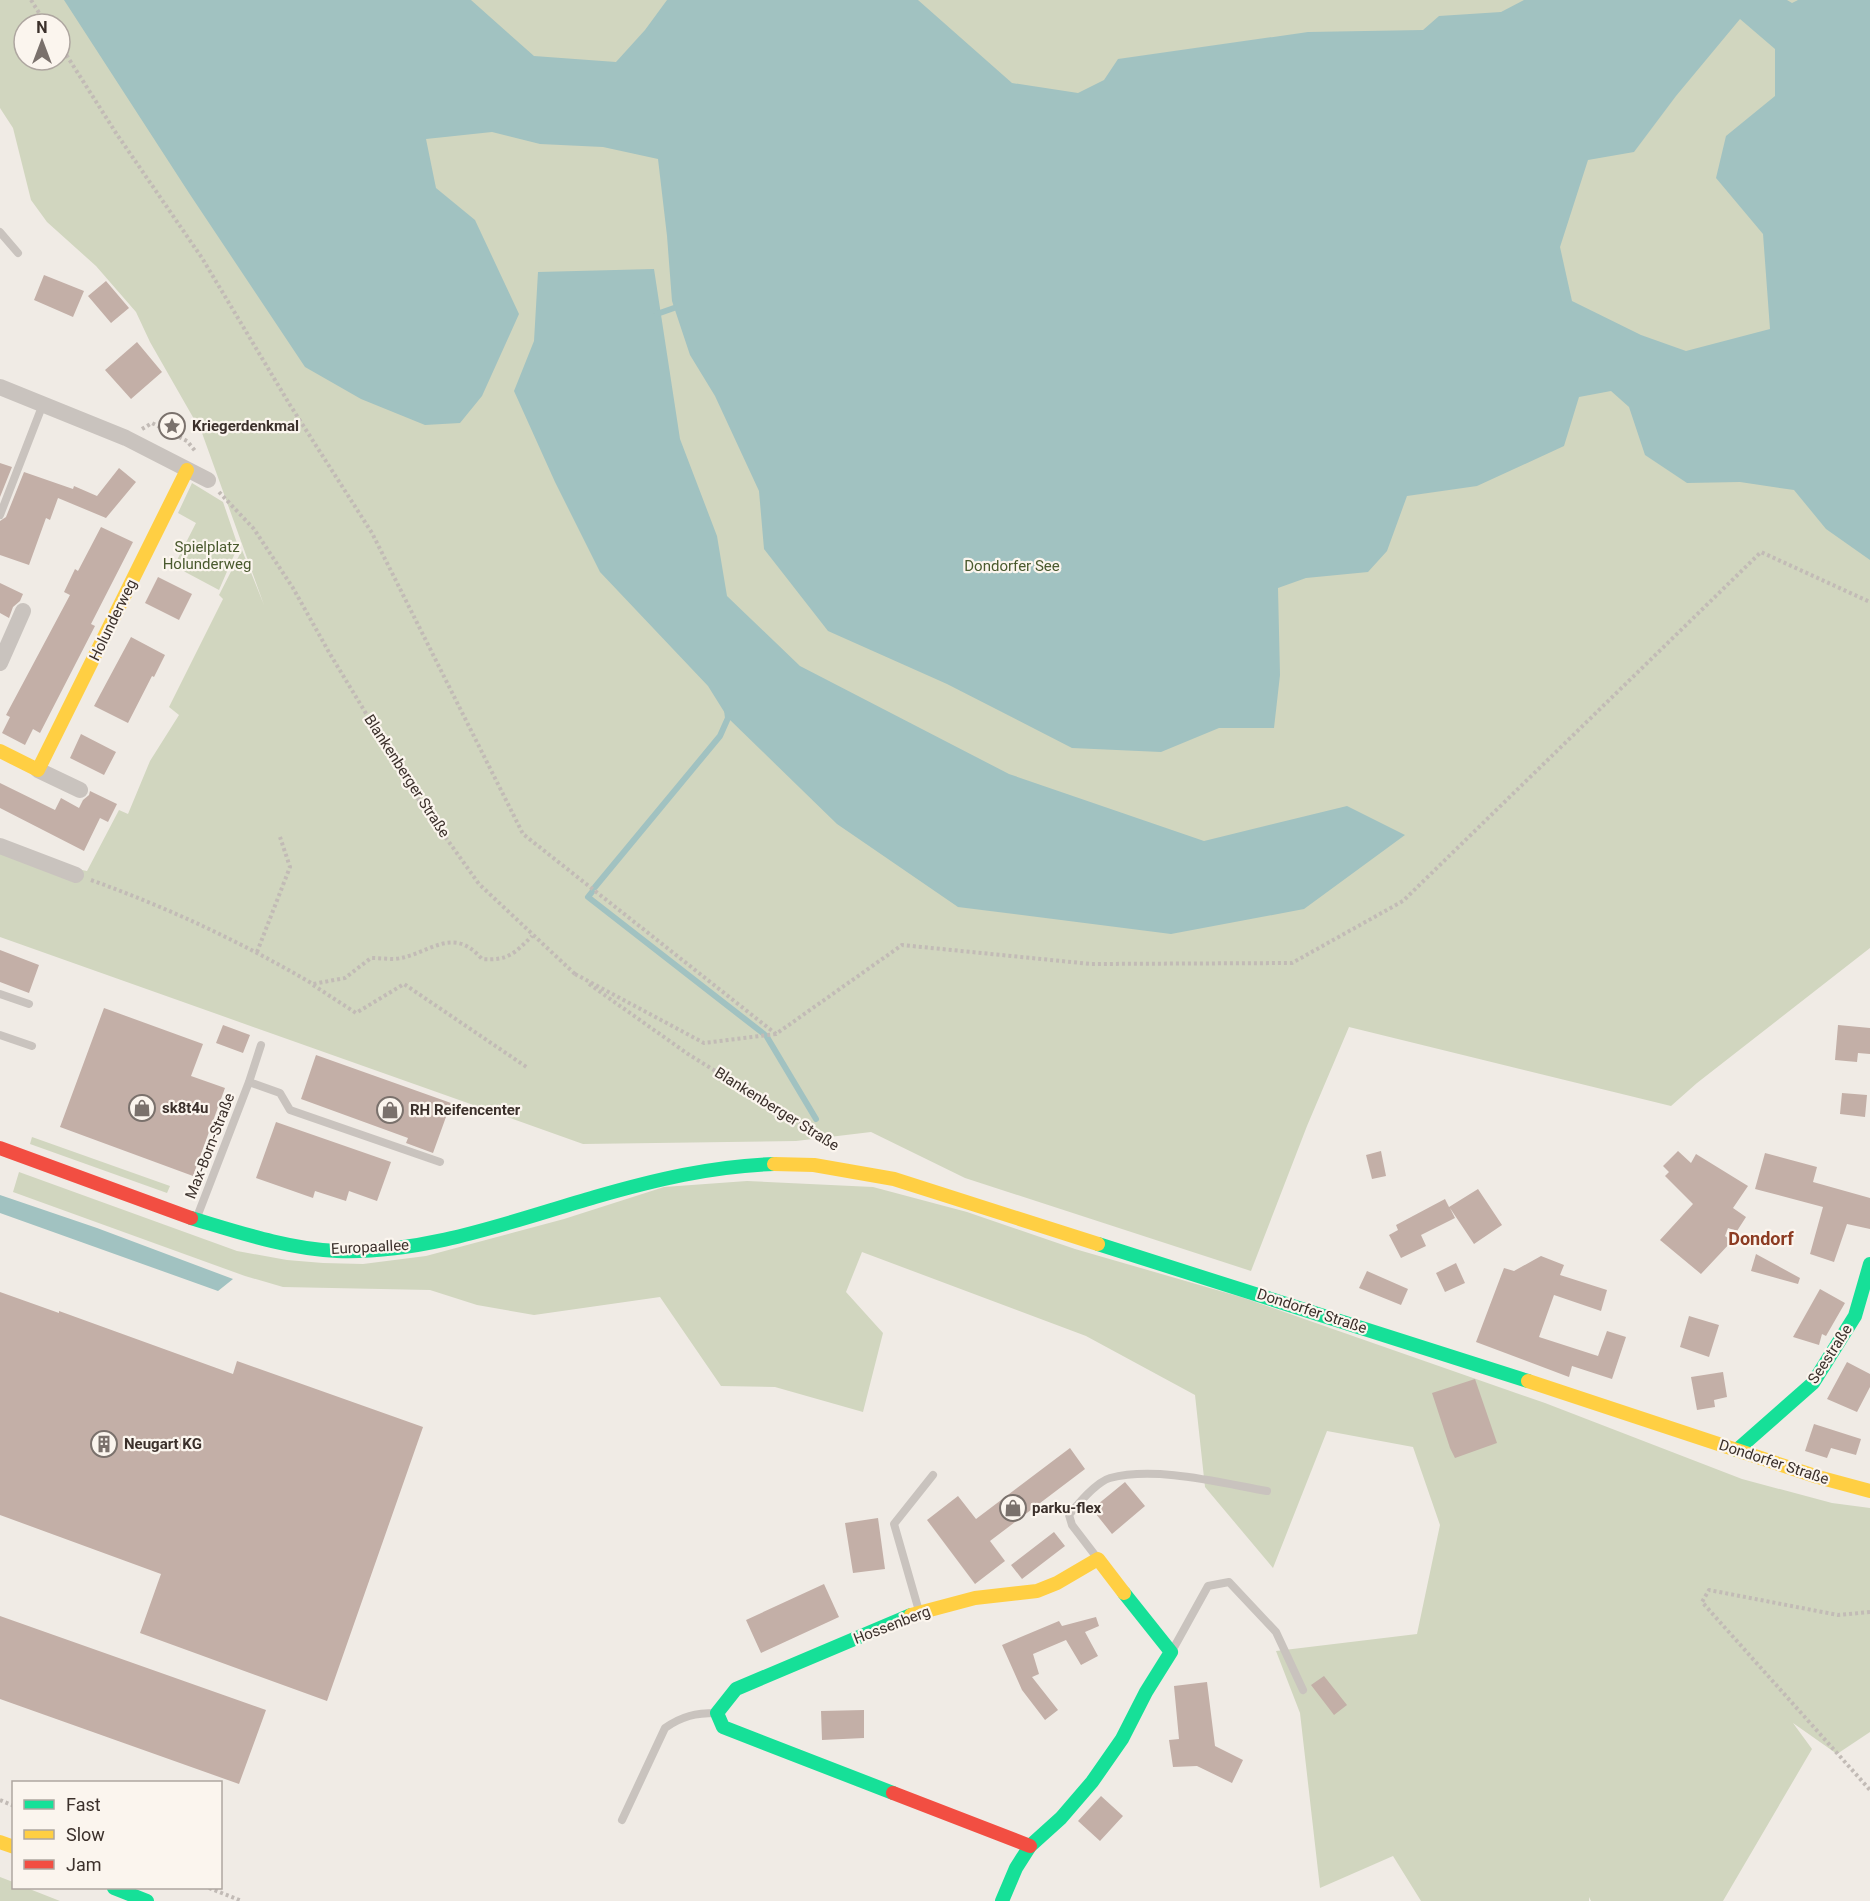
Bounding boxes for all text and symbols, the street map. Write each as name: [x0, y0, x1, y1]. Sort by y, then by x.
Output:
north arrow: [12, 12, 72, 72]
text: N: [36, 18, 48, 37]
place icon: Kriegerdenkmal: [157, 411, 187, 441]
place label: Kriegerdenkmal: [192, 417, 299, 435]
park label: Spielplatz Holunderweg: [163, 538, 251, 573]
park label: Dondorfer See: [964, 557, 1060, 575]
street label: Holunderweg: [85, 576, 141, 664]
street label: Blankenberger Straße: [360, 711, 454, 841]
street label: Blankenberger Straße: [711, 1063, 843, 1155]
street label: Max-Born-Straße: [182, 1091, 238, 1201]
shop icon: sk8t4u: [127, 1093, 157, 1123]
shop icon: RH Reifencenter: [375, 1095, 405, 1125]
place label: sk8t4u: [162, 1099, 208, 1117]
place label: RH Reifencenter: [410, 1101, 521, 1119]
district label: Dondorf: [1728, 1228, 1794, 1249]
street label: Europaallee: [331, 1236, 410, 1258]
street label: Dondorfer Straße: [1255, 1285, 1369, 1337]
street label: Seestraße: [1804, 1321, 1856, 1387]
building icon: Neugart KG: [89, 1429, 119, 1459]
place label: Neugart KG: [124, 1435, 202, 1453]
street label: Dondorfer Straße: [1717, 1436, 1831, 1488]
shop icon: parku-flex: [998, 1493, 1028, 1523]
place label: parku-flex: [1032, 1499, 1102, 1517]
street label: Hossenberg: [851, 1602, 933, 1648]
legend: [12, 1781, 222, 1889]
text: Fast: [66, 1794, 101, 1815]
text: Slow: [66, 1824, 105, 1845]
text: Jam: [66, 1854, 102, 1875]

